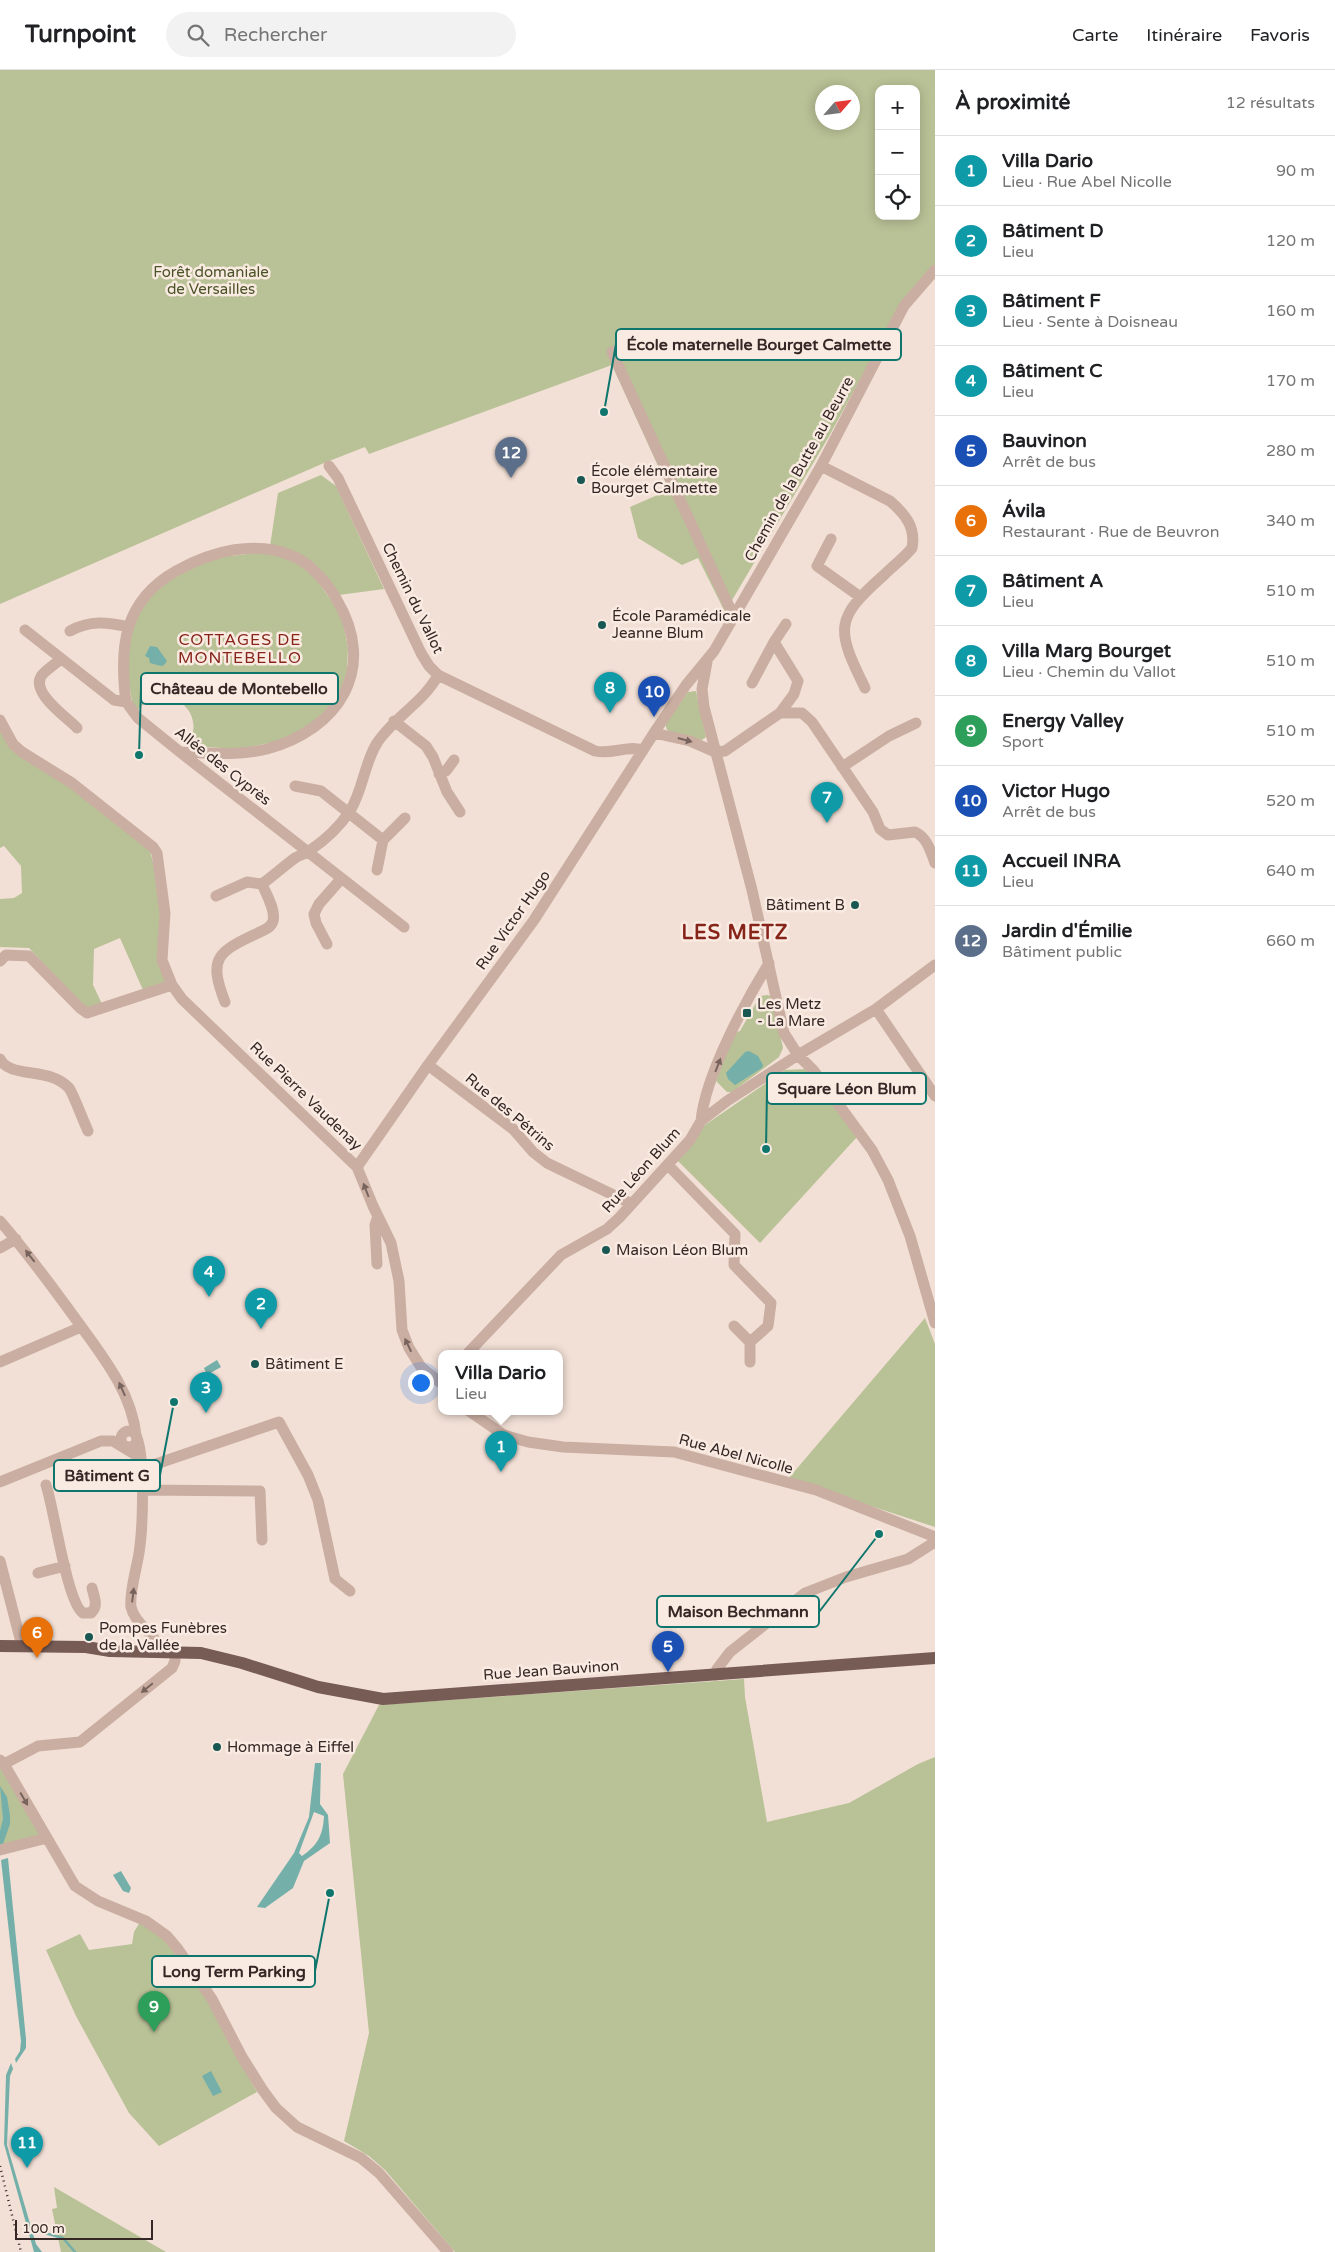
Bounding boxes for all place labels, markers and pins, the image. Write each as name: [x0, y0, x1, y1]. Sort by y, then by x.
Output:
callout: École maternelle Bourget Calmette: [616, 329, 901, 360]
pin: 12: [495, 437, 527, 478]
place label: École élémentaire Bourget Calmette: [591, 462, 717, 497]
marker: École élémentaire Bourget Calmette: [575, 474, 587, 486]
place label: École Paramédicale Jeanne Blum: [612, 607, 751, 642]
marker: École Paramédicale Jeanne Blum: [596, 619, 608, 631]
pin: 8: [594, 672, 626, 713]
callout: Château de Montebello: [141, 673, 338, 704]
pin: 10: [638, 676, 670, 717]
pin: 7: [811, 782, 843, 823]
place label: Bâtiment B: [766, 896, 845, 914]
marker: Bâtiment B: [849, 899, 861, 911]
place label: Les Metz - La Mare: [757, 995, 825, 1030]
marker: Les Metz - La Mare: [741, 1007, 753, 1019]
callout: Square Léon Blum: [767, 1073, 926, 1104]
place label: Maison Léon Blum: [616, 1241, 748, 1259]
marker: Maison Léon Blum: [600, 1244, 612, 1256]
pin: 4: [193, 1256, 225, 1297]
pin: 2: [245, 1288, 277, 1329]
place label: Bâtiment E: [265, 1355, 344, 1373]
marker: Bâtiment E: [249, 1358, 261, 1370]
pin: 3: [190, 1372, 222, 1413]
pin: 1: [485, 1431, 517, 1472]
callout: Bâtiment G: [54, 1460, 160, 1491]
callout: Maison Bechmann: [657, 1596, 819, 1627]
pin: 6: [21, 1617, 53, 1658]
place label: Pompes Funèbres de la Vallée: [99, 1619, 227, 1654]
marker: Pompes Funèbres de la Vallée: [83, 1631, 95, 1643]
pin: 5: [652, 1631, 684, 1672]
place label: Hommage à Eiffel: [227, 1738, 354, 1756]
marker: Hommage à Eiffel: [211, 1741, 223, 1753]
callout: Long Term Parking: [152, 1956, 315, 1987]
pin: 9: [138, 1991, 170, 2032]
pin: 11: [11, 2127, 43, 2168]

